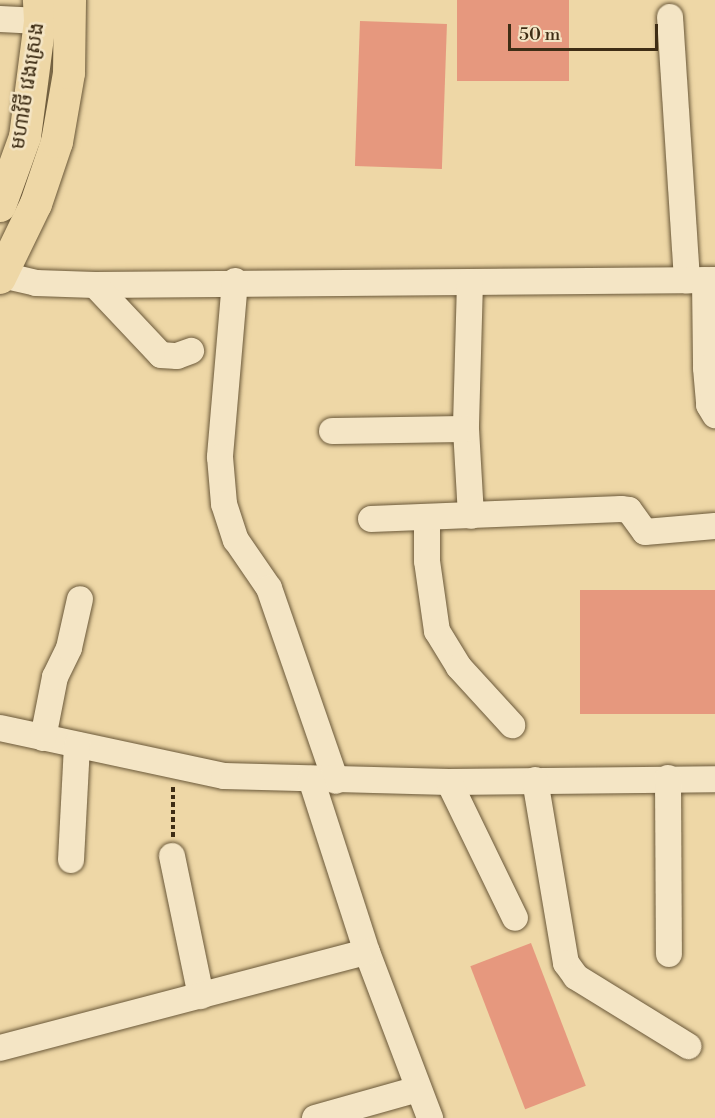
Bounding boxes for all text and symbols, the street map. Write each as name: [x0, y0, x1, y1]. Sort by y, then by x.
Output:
scale bar: [511, 12, 661, 50]
street label: មហាវិថី វេងស្រេង: [6, 21, 50, 151]
text: 50 m: [519, 23, 560, 46]

